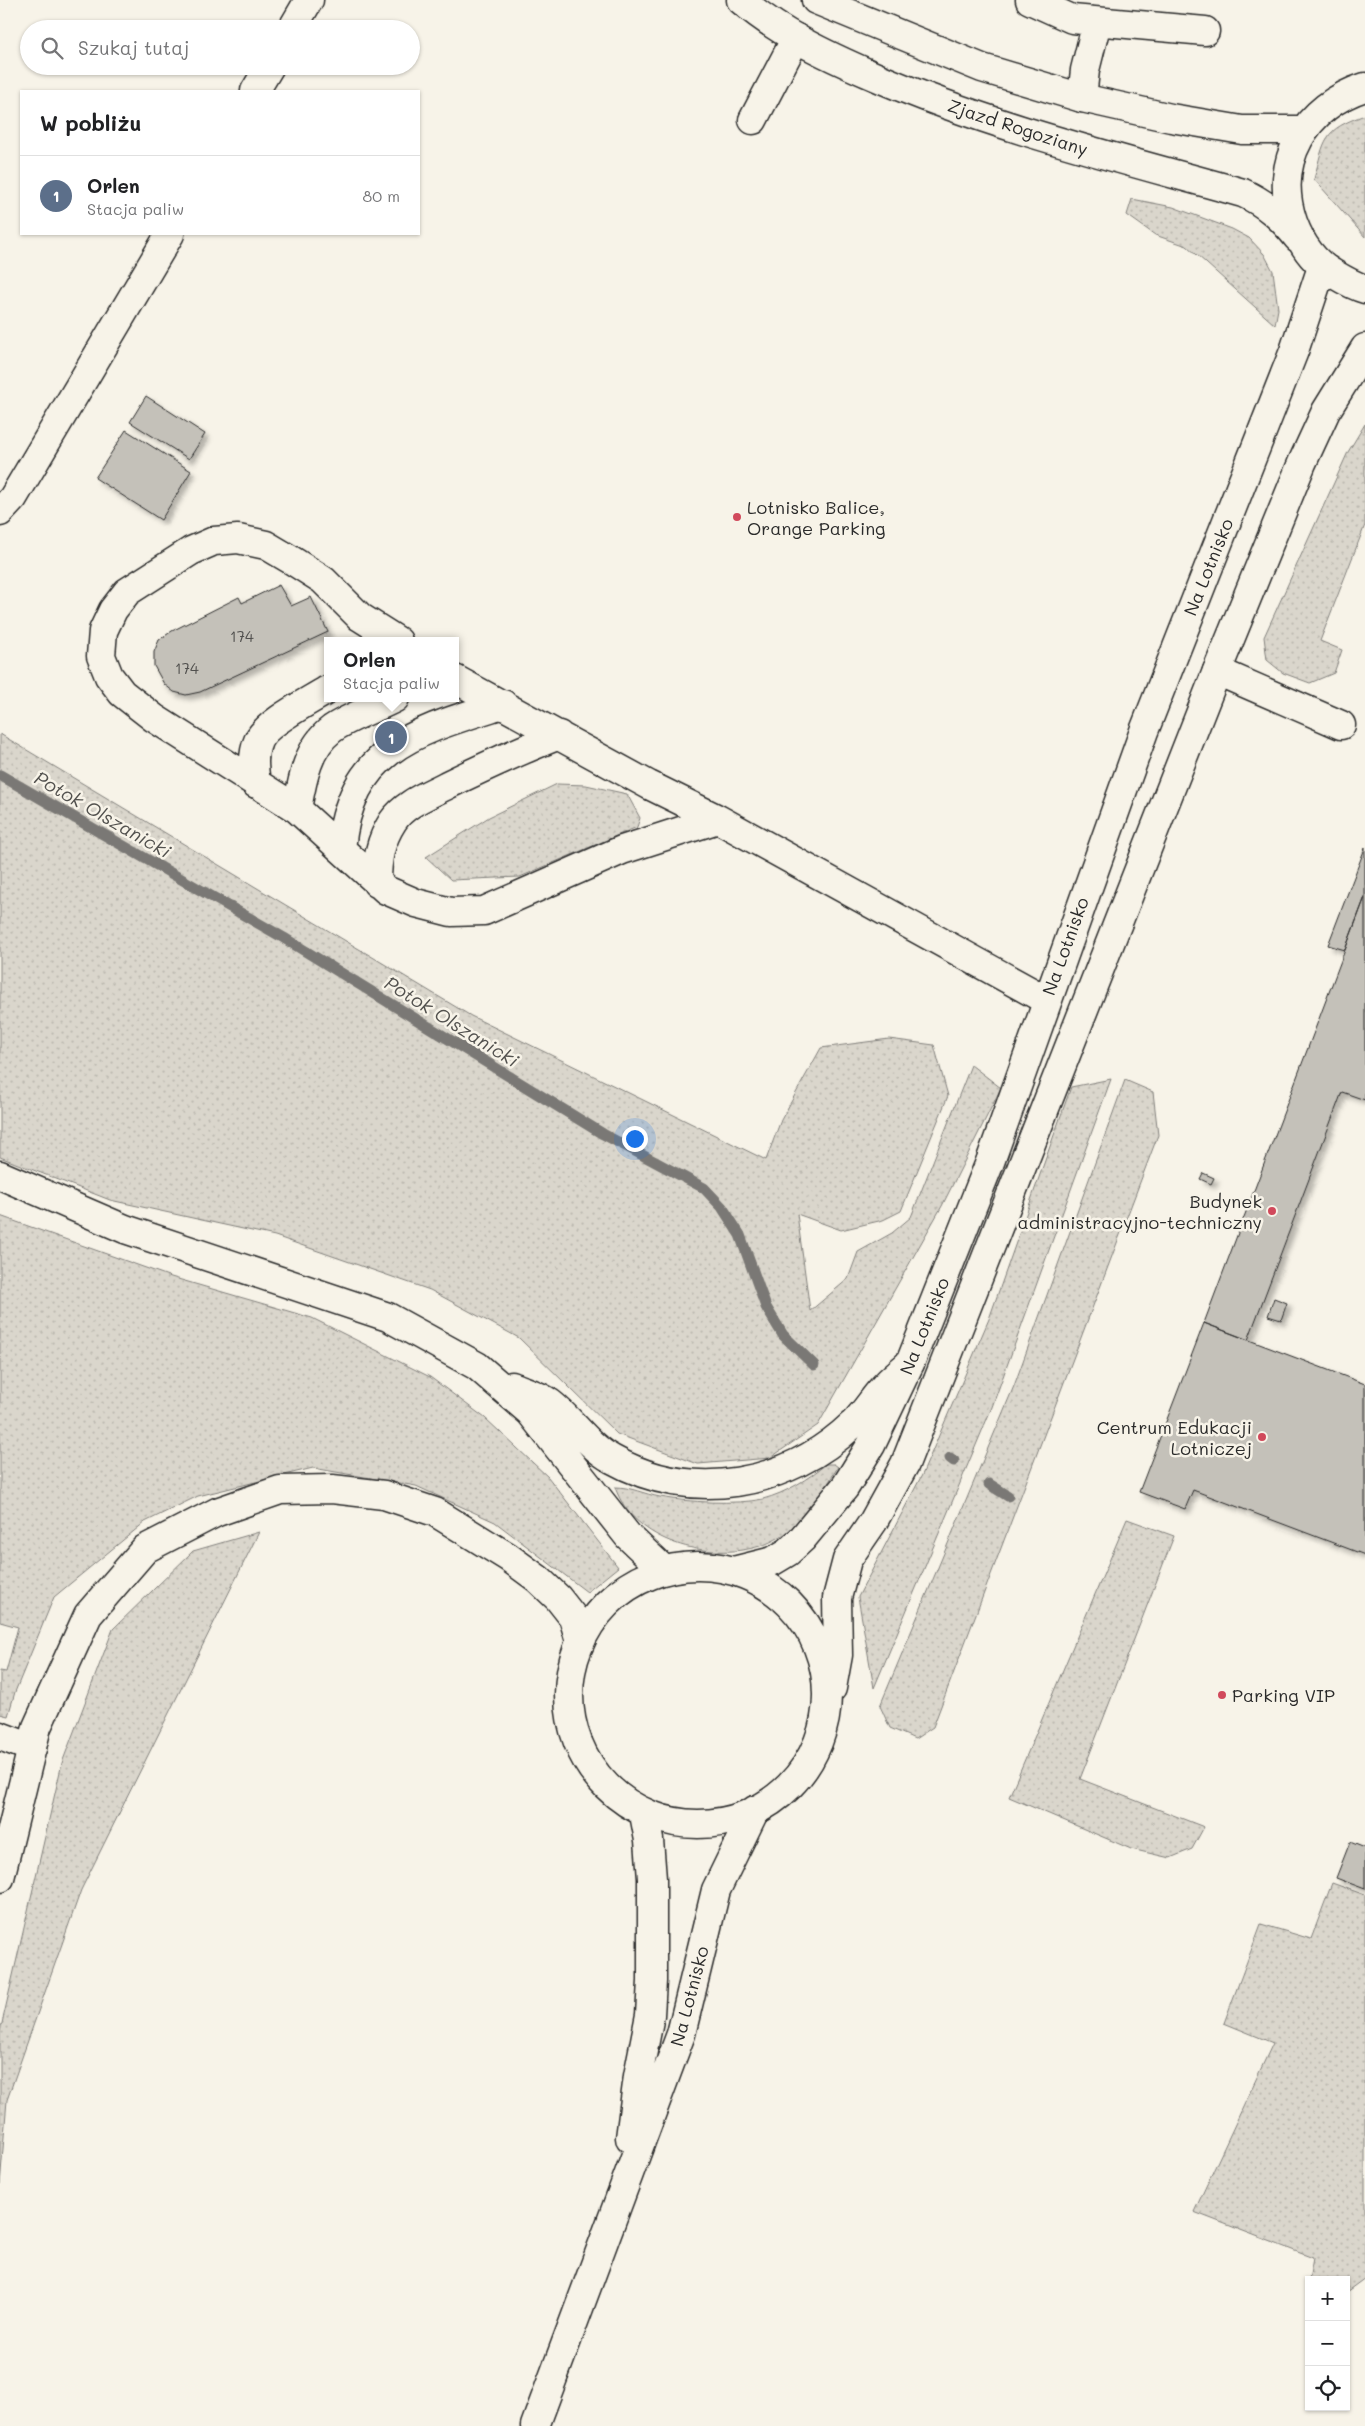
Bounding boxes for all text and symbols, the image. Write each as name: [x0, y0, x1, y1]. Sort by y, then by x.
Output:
search box: [20, 20, 420, 75]
icon: search: [38, 34, 66, 62]
text: Szukaj tutaj: [78, 35, 189, 60]
street label: Zjazd Rogoziany: [945, 93, 1091, 161]
text: W pobliżu: [40, 109, 141, 136]
text: Orlen: [87, 173, 140, 198]
text: 1: [52, 185, 60, 206]
text: 80 m: [363, 185, 400, 206]
text: Stacja paliw: [87, 198, 184, 219]
place label: Lotnisko Balice, Orange Parking: [747, 495, 886, 540]
marker: Lotnisko Balice, Orange Parking: [731, 511, 743, 523]
street label: Na Lotnisko: [1178, 515, 1238, 619]
house number: 174: [230, 626, 254, 646]
popup: [324, 637, 459, 702]
text: Orlen: [343, 647, 396, 672]
house number: 174: [175, 658, 199, 678]
text: Stacja paliw: [343, 672, 440, 693]
pin: 1: [375, 718, 407, 756]
water label: Potok Olszanicki: [30, 765, 176, 863]
street label: Na Lotnisko: [1036, 893, 1094, 998]
water label: Potok Olszanicki: [380, 970, 524, 1072]
your location: [622, 1126, 648, 1152]
place label: Budynek administracyjno-techniczny: [1018, 1189, 1262, 1234]
marker: Budynek administracyjno-techniczny: [1266, 1205, 1278, 1217]
street label: Na Lotnisko: [894, 1274, 954, 1378]
place label: Centrum Edukacji Lotniczej: [1097, 1415, 1252, 1460]
marker: Centrum Edukacji Lotniczej: [1256, 1431, 1268, 1443]
place label: Parking VIP: [1232, 1683, 1335, 1707]
marker: Parking VIP: [1216, 1689, 1228, 1701]
street label: Na Lotnisko: [664, 1943, 714, 2049]
map controls: [1305, 2276, 1350, 2411]
button: +: [1305, 2276, 1350, 2321]
button: −: [1305, 2321, 1350, 2366]
button: locate: [1305, 2366, 1350, 2411]

